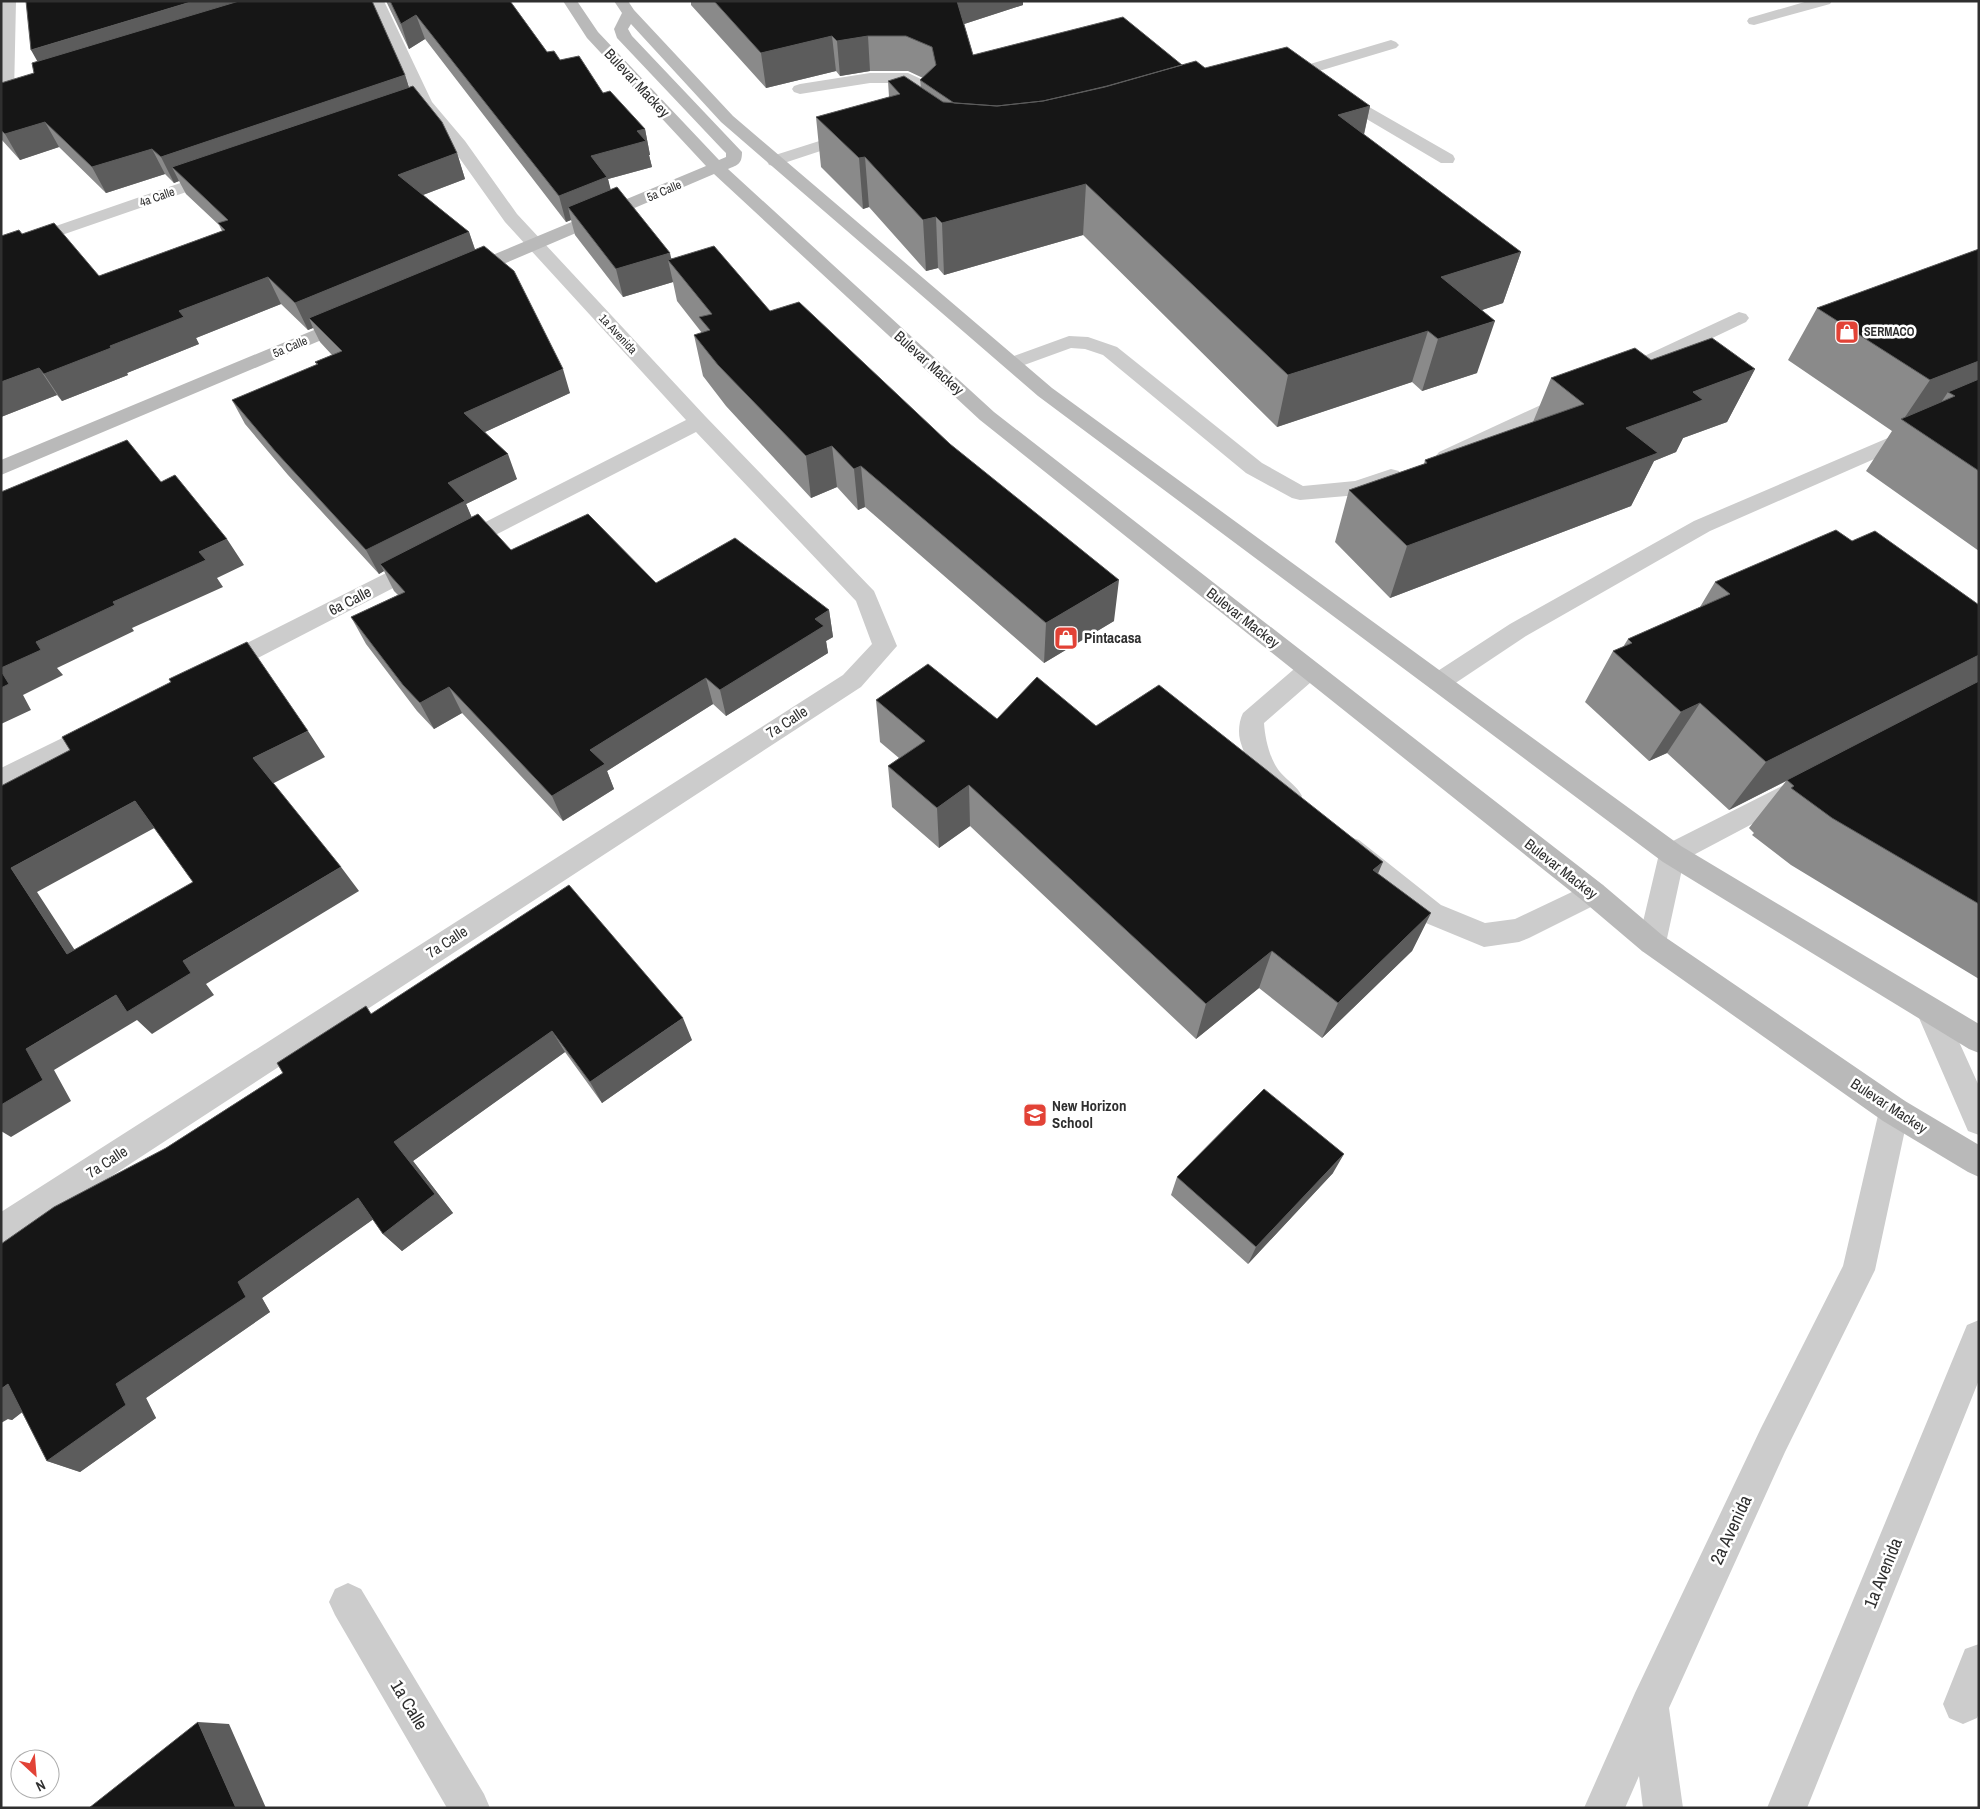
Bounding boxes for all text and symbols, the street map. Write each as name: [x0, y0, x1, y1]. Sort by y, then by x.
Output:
street label: Bulevar Mackey: [600, 44, 675, 122]
street label: 5a Calle: [644, 177, 684, 205]
street label: 4a Calle: [137, 184, 177, 210]
street label: 1a Avenida: [595, 311, 641, 358]
shop icon: SERMACO: [1834, 319, 1860, 345]
place label: SERMACO: [1864, 324, 1915, 340]
street label: Bulevar Mackey: [890, 326, 970, 400]
street label: 5a Calle: [270, 333, 310, 361]
street label: 6a Calle: [325, 581, 375, 620]
street label: Bulevar Mackey: [1202, 582, 1285, 653]
shop icon: Pintacasa: [1053, 625, 1079, 651]
place label: Pintacasa: [1084, 627, 1142, 648]
street label: 7a Calle: [762, 700, 811, 743]
street label: Bulevar Mackey: [1520, 833, 1603, 904]
street label: 7a Calle: [422, 920, 471, 963]
street label: Bulevar Mackey: [1847, 1073, 1932, 1139]
place label: New Horizon School: [1052, 1095, 1127, 1133]
school or university icon: New Horizon School: [1022, 1102, 1048, 1128]
street label: 7a Calle: [82, 1140, 131, 1183]
street label: 2a Avenida: [1704, 1491, 1757, 1568]
street label: 1a Avenida: [1857, 1534, 1908, 1612]
street label: 1a Calle: [385, 1675, 434, 1734]
north arrow: [10, 1749, 60, 1799]
text: N: [33, 1776, 48, 1796]

